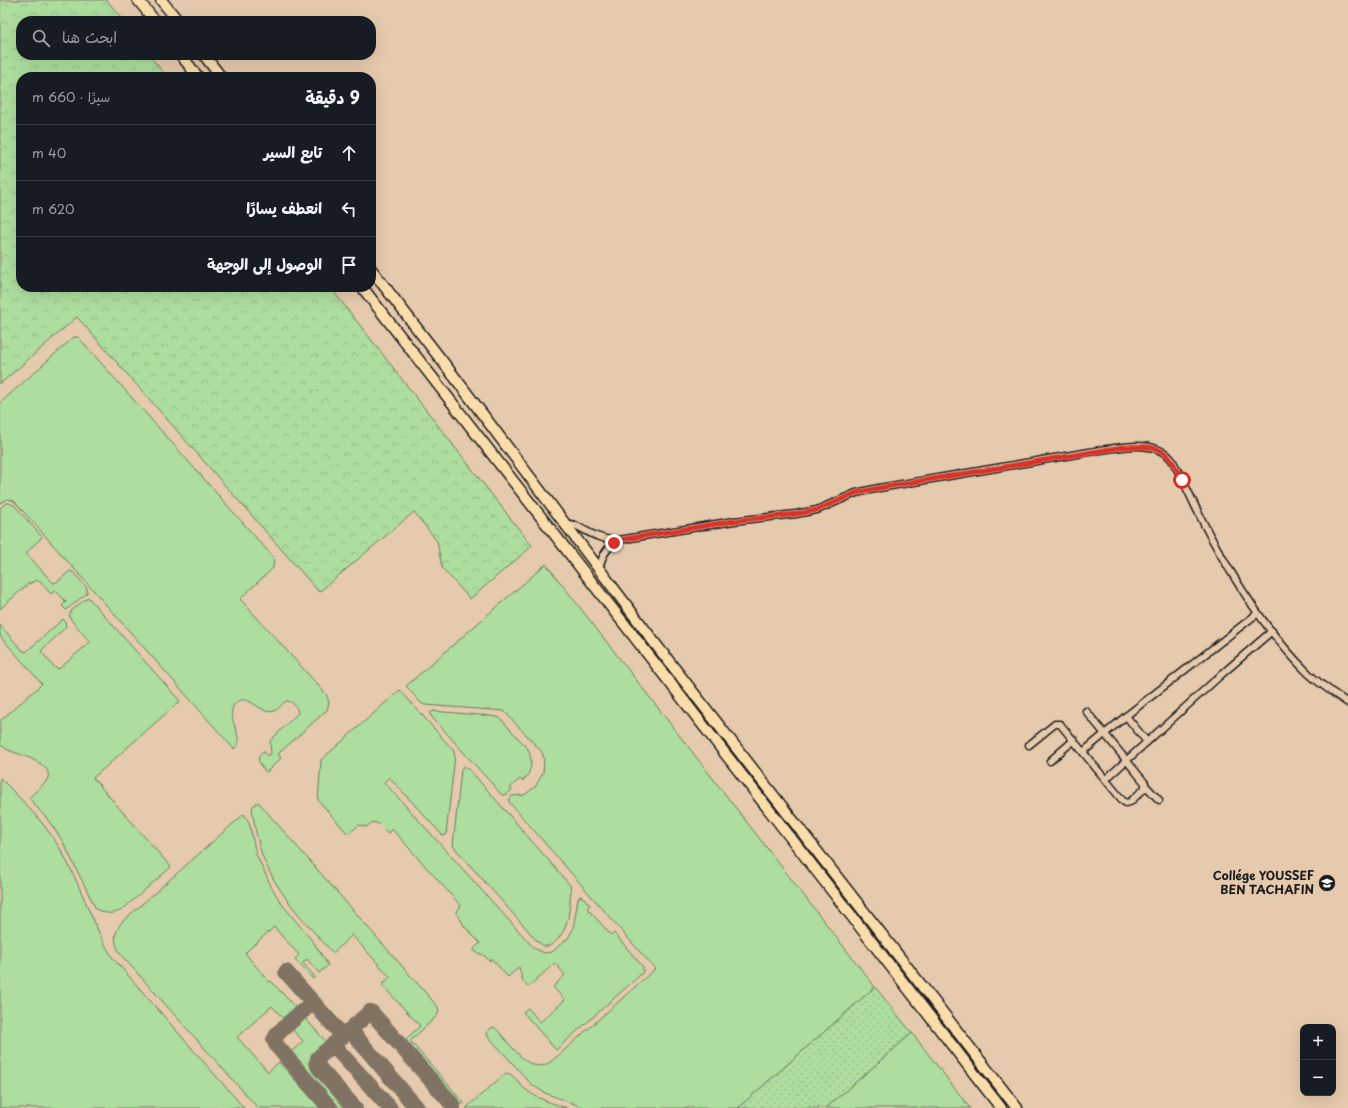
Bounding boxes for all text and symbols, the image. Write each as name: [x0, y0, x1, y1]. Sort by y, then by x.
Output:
search box: [16, 16, 376, 60]
text: ابحث هنا: [62, 25, 117, 48]
icon: search: [30, 27, 52, 49]
text: 9 دقيقة: [305, 84, 360, 110]
text: سيرًا · 660 m: [32, 87, 110, 106]
text: تابع السير: [264, 140, 322, 163]
icon: ahead: [338, 142, 360, 164]
text: 40 m: [32, 143, 66, 162]
text: انعطف يسارًا: [246, 196, 322, 219]
icon: left: [338, 198, 360, 220]
text: 620 m: [32, 199, 75, 218]
text: الوصول إلى الوجهة: [207, 252, 322, 275]
icon: arrive: [338, 254, 360, 276]
route start: [1173, 471, 1191, 489]
route end: [605, 534, 623, 552]
place label: Collége YOUSSEF BEN TACHAFIN: [1213, 866, 1314, 898]
school or university icon: Collége YOUSSEF BEN TACHAFIN: [1317, 873, 1337, 893]
map controls: [1300, 1024, 1336, 1096]
button: +: [1300, 1024, 1336, 1060]
button: −: [1300, 1060, 1336, 1096]

